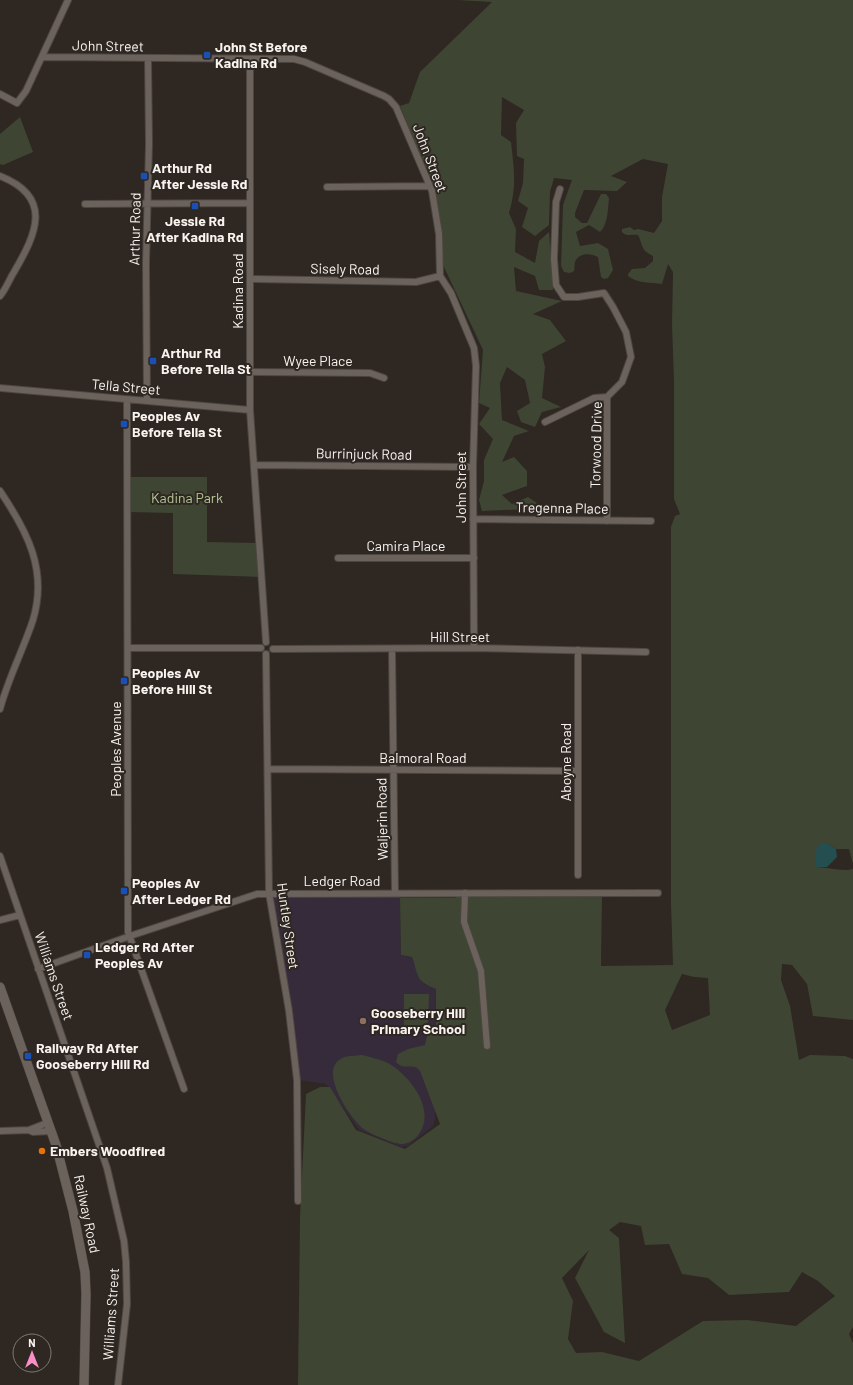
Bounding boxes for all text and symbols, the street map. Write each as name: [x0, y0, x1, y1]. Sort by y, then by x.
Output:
street label: John Street: [72, 36, 144, 55]
place label: John St Before Kadina Rd: [215, 38, 308, 71]
marker: John St Before Kadina Rd: [202, 50, 212, 60]
street label: John Street: [410, 121, 451, 194]
place label: Arthur Rd After Jessie Rd: [152, 159, 248, 192]
marker: Arthur Rd After Jessie Rd: [139, 171, 149, 181]
street label: Arthur Road: [125, 192, 144, 266]
marker: Jessie Rd After Kadina Rd: [190, 201, 200, 211]
place label: Jessie Rd After Kadina Rd: [146, 212, 244, 245]
street label: Kadina Road: [229, 253, 246, 329]
street label: Sisely Road: [310, 259, 380, 278]
place label: Arthur Rd Before Tella St: [161, 344, 251, 377]
street label: Wyee Place: [283, 352, 353, 369]
marker: Arthur Rd Before Tella St: [148, 356, 158, 366]
street label: Tella Street: [91, 375, 161, 398]
street label: Torwood Drive: [586, 401, 605, 489]
place label: Peoples Av Before Tella St: [132, 407, 222, 440]
marker: Peoples Av Before Tella St: [119, 419, 129, 429]
street label: Burrinjuck Road: [316, 444, 412, 463]
street label: John Street: [452, 451, 469, 523]
park label: Kadina Park: [151, 489, 223, 506]
street label: Tregenna Place: [515, 498, 609, 517]
street label: Camira Place: [366, 537, 446, 554]
street label: Hill Street: [430, 628, 490, 645]
place label: Peoples Av Before Hill St: [132, 664, 212, 697]
marker: Peoples Av Before Hill St: [119, 676, 129, 686]
street label: Peoples Avenue: [107, 701, 124, 797]
street label: Aboyne Road: [557, 723, 574, 801]
street label: Balmoral Road: [379, 749, 467, 766]
street label: Waljerin Road: [372, 777, 391, 861]
street label: Ledger Road: [304, 872, 380, 889]
place label: Peoples Av After Ledger Rd: [132, 874, 231, 907]
street label: Huntley Street: [274, 882, 303, 970]
marker: Peoples Av After Ledger Rd: [119, 886, 129, 896]
street label: Williams Street: [31, 929, 78, 1022]
place label: Ledger Rd After Peoples Av: [95, 938, 195, 971]
marker: Ledger Rd After Peoples Av: [82, 950, 92, 960]
place label: Gooseberry Hill Primary School: [371, 1004, 465, 1037]
marker: Gooseberry Hill Primary School: [358, 1016, 368, 1026]
place label: Railway Rd After Gooseberry Hill Rd: [36, 1039, 150, 1072]
marker: Railway Rd After Gooseberry Hill Rd: [23, 1051, 33, 1061]
place label: Embers Woodfired: [50, 1142, 165, 1159]
marker: Embers Woodfired: [37, 1146, 47, 1156]
street label: Railway Road: [71, 1173, 104, 1255]
street label: Williams Street: [99, 1267, 122, 1361]
north arrow: [12, 1333, 52, 1373]
text: N: [28, 1336, 36, 1349]

